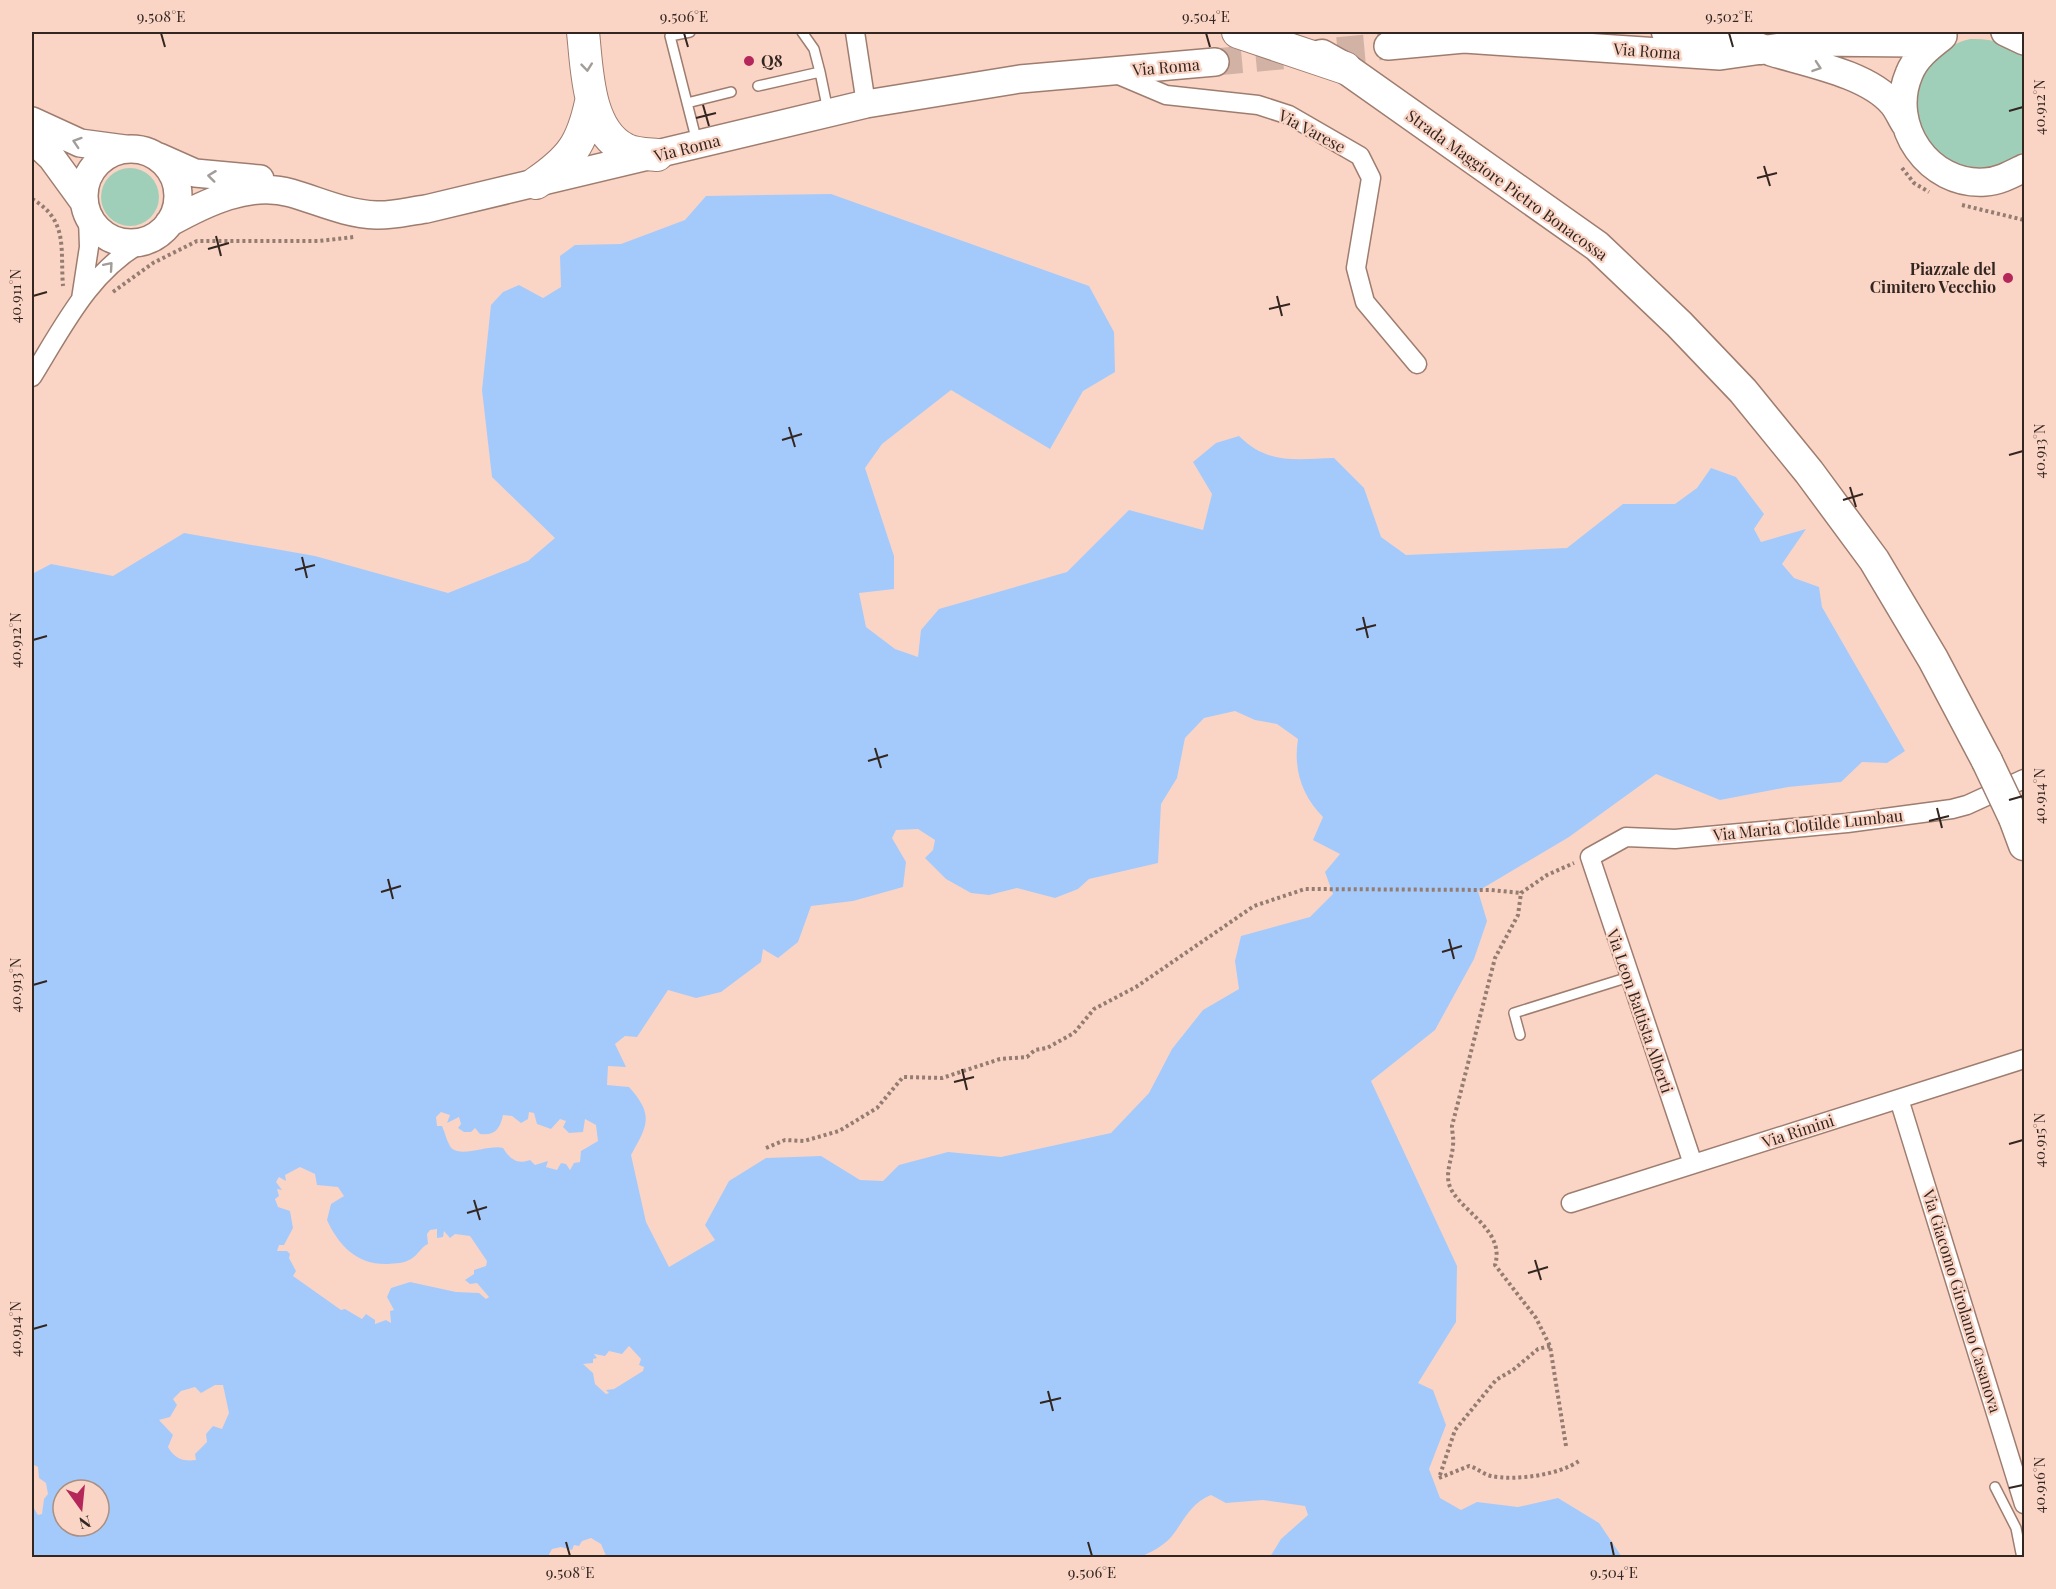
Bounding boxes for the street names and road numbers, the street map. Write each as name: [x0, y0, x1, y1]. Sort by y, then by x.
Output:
street label: Via Roma: [1612, 38, 1681, 63]
street label: Via Roma: [1130, 53, 1200, 80]
street label: Via Varese: [1274, 104, 1349, 157]
street label: Strada Maggiore Pietro Bonacossa: [1402, 104, 1612, 265]
street label: Via Roma: [651, 129, 722, 166]
street label: Via Maria Clotilde Lumbau: [1711, 804, 1904, 845]
street label: Via Leon Battista Alberti: [1602, 925, 1679, 1096]
street label: Via Rimini: [1758, 1109, 1837, 1152]
street label: Via Giacomo Girolamo Casanova: [1918, 1186, 2006, 1415]

